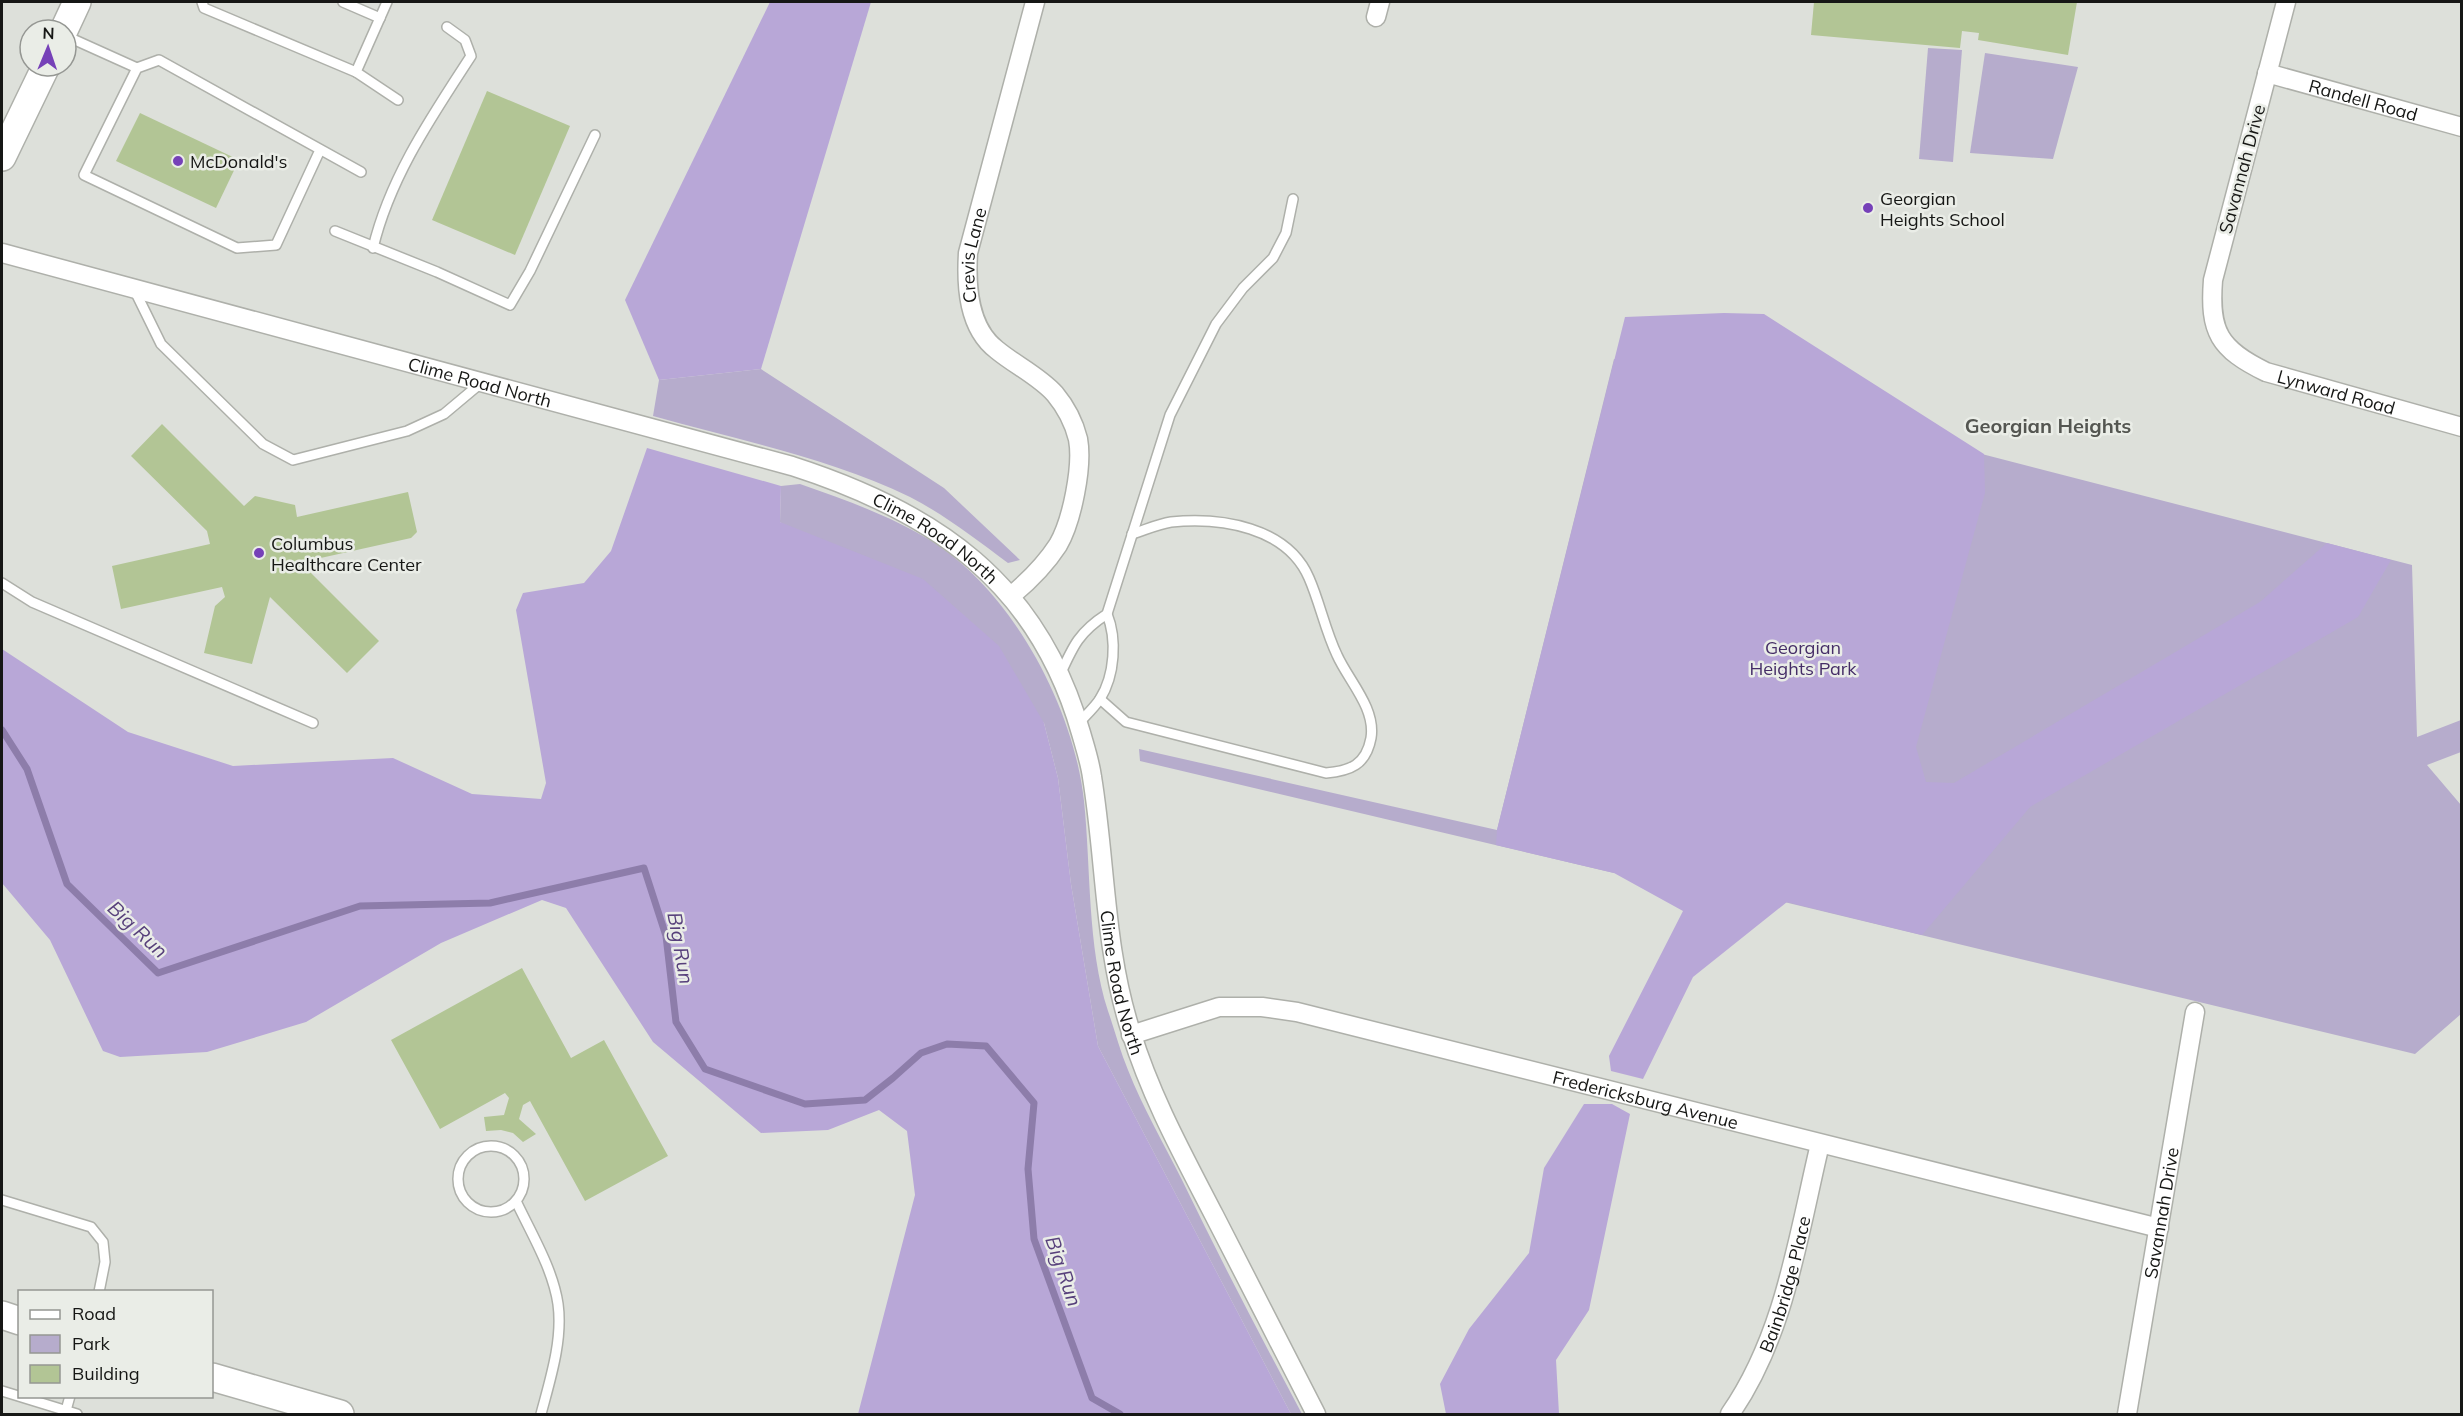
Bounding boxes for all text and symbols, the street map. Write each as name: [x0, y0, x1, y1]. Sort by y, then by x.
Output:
north arrow: [18, 18, 78, 78]
text: N: [42, 23, 55, 43]
street label: Randell Road: [2306, 74, 2420, 126]
street label: Savannah Drive: [2214, 102, 2270, 236]
place label: McDonald's: [190, 150, 287, 173]
marker: McDonald's: [171, 154, 185, 168]
place label: Georgian Heights School: [1880, 187, 2005, 231]
marker: Georgian Heights School: [1861, 201, 1875, 215]
street label: Crevis Lane: [956, 205, 991, 305]
street label: Clime Road North: [406, 352, 554, 412]
street label: Lynward Road: [2275, 364, 2398, 419]
district label: Georgian Heights: [1965, 413, 2131, 438]
street label: Clime Road North: [869, 487, 1004, 588]
place label: Columbus Healthcare Center: [271, 532, 422, 576]
marker: Columbus Healthcare Center: [252, 546, 266, 560]
park label: Georgian Heights Park: [1749, 636, 1857, 680]
water label: Big Run: [103, 895, 173, 963]
street label: Clime Road North: [1096, 909, 1149, 1058]
water label: Big Run: [662, 910, 700, 986]
street label: Fredericksburg Avenue: [1550, 1065, 1741, 1134]
street label: Savannah Drive: [2139, 1145, 2183, 1280]
street label: Bainbridge Place: [1754, 1214, 1815, 1356]
water label: Big Run: [1040, 1233, 1088, 1309]
legend: [18, 1290, 213, 1398]
text: Road: [72, 1302, 116, 1325]
text: Park: [72, 1332, 111, 1355]
text: Building: [72, 1362, 140, 1385]

